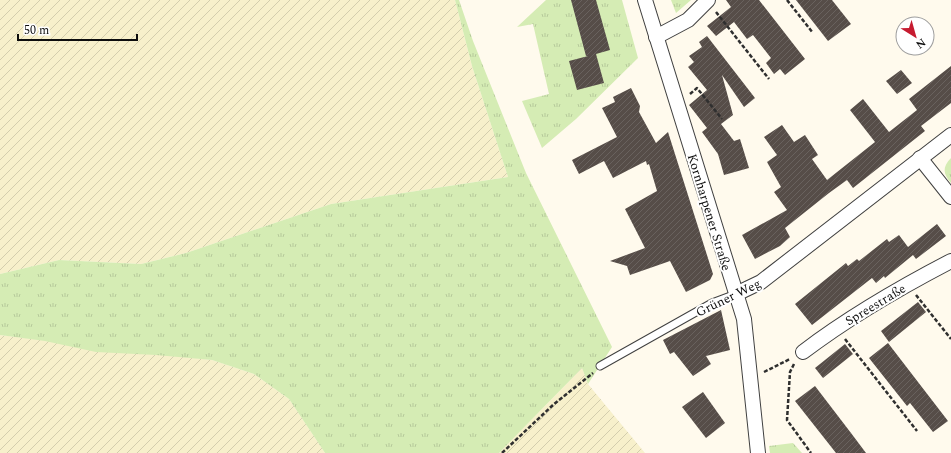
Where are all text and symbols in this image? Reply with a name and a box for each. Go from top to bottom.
scale bar [18,16,137,42]
north arrow [895,16,935,56]
text: 50 m [24,21,49,40]
text: N [912,34,929,53]
street label: Kornharpener Straße [682,151,736,273]
street label: Grüner Weg [692,273,765,322]
street label: Spreestraße [841,279,910,331]

